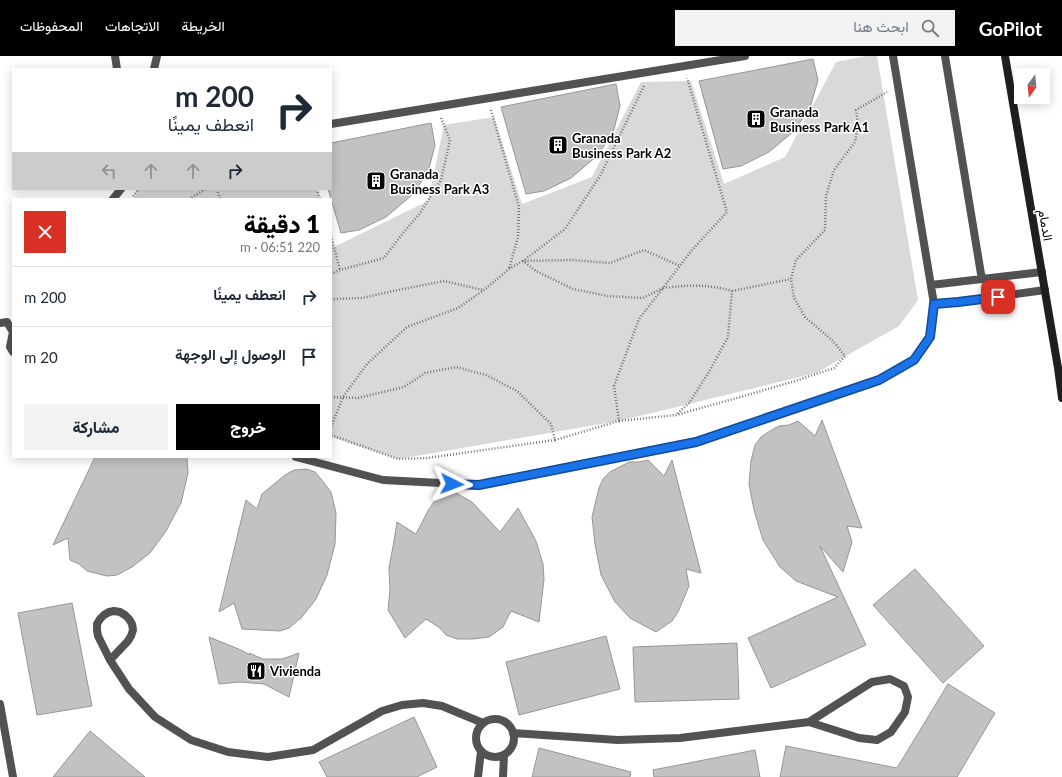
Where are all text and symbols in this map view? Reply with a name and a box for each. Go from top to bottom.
search box [675,10,955,46]
text: المحفوظات [20,17,83,34]
text: الاتجاهات [105,17,159,34]
text: الخريطة [181,17,225,34]
text: ابحث هنا [853,17,909,35]
icon: search [919,17,941,39]
text: GoPilot [979,17,1042,40]
north arrow [1014,68,1050,104]
map controls [1014,68,1050,104]
text: 200 m [175,79,254,113]
icon: right [268,84,320,136]
place label: Granada Business Park A1 [770,104,869,135]
building icon: Granada Business Park A1 [745,108,767,130]
text: انعطف يمينًا [168,113,254,135]
place label: Granada Business Park A2 [572,130,671,161]
building icon: Granada Business Park A2 [547,134,569,156]
icon: left [98,160,120,182]
icon: ahead [140,160,162,182]
icon: ahead [182,160,204,182]
icon: right [224,160,246,182]
place label: Granada Business Park A3 [390,166,489,197]
building icon: Granada Business Park A3 [365,170,387,192]
street label: الدمام [1034,208,1057,242]
text: 1 دقيقة [244,209,320,238]
button: close [24,211,66,253]
text: 220 m · 06:51 [240,239,320,255]
pin [981,280,1015,314]
text: انعطف يمينًا [213,285,286,303]
icon: right [298,286,320,308]
icon: arrive [987,286,1009,308]
text: 200 m [24,288,66,306]
text: الوصول إلى الوجهة [175,345,286,363]
icon: arrive [298,346,320,368]
text: 20 m [24,348,58,366]
button: مشاركة [24,404,168,450]
button: خروج [176,404,320,450]
position arrow [431,463,473,505]
restaurant icon: Vivienda [245,660,267,682]
place label: Vivienda [269,663,321,679]

